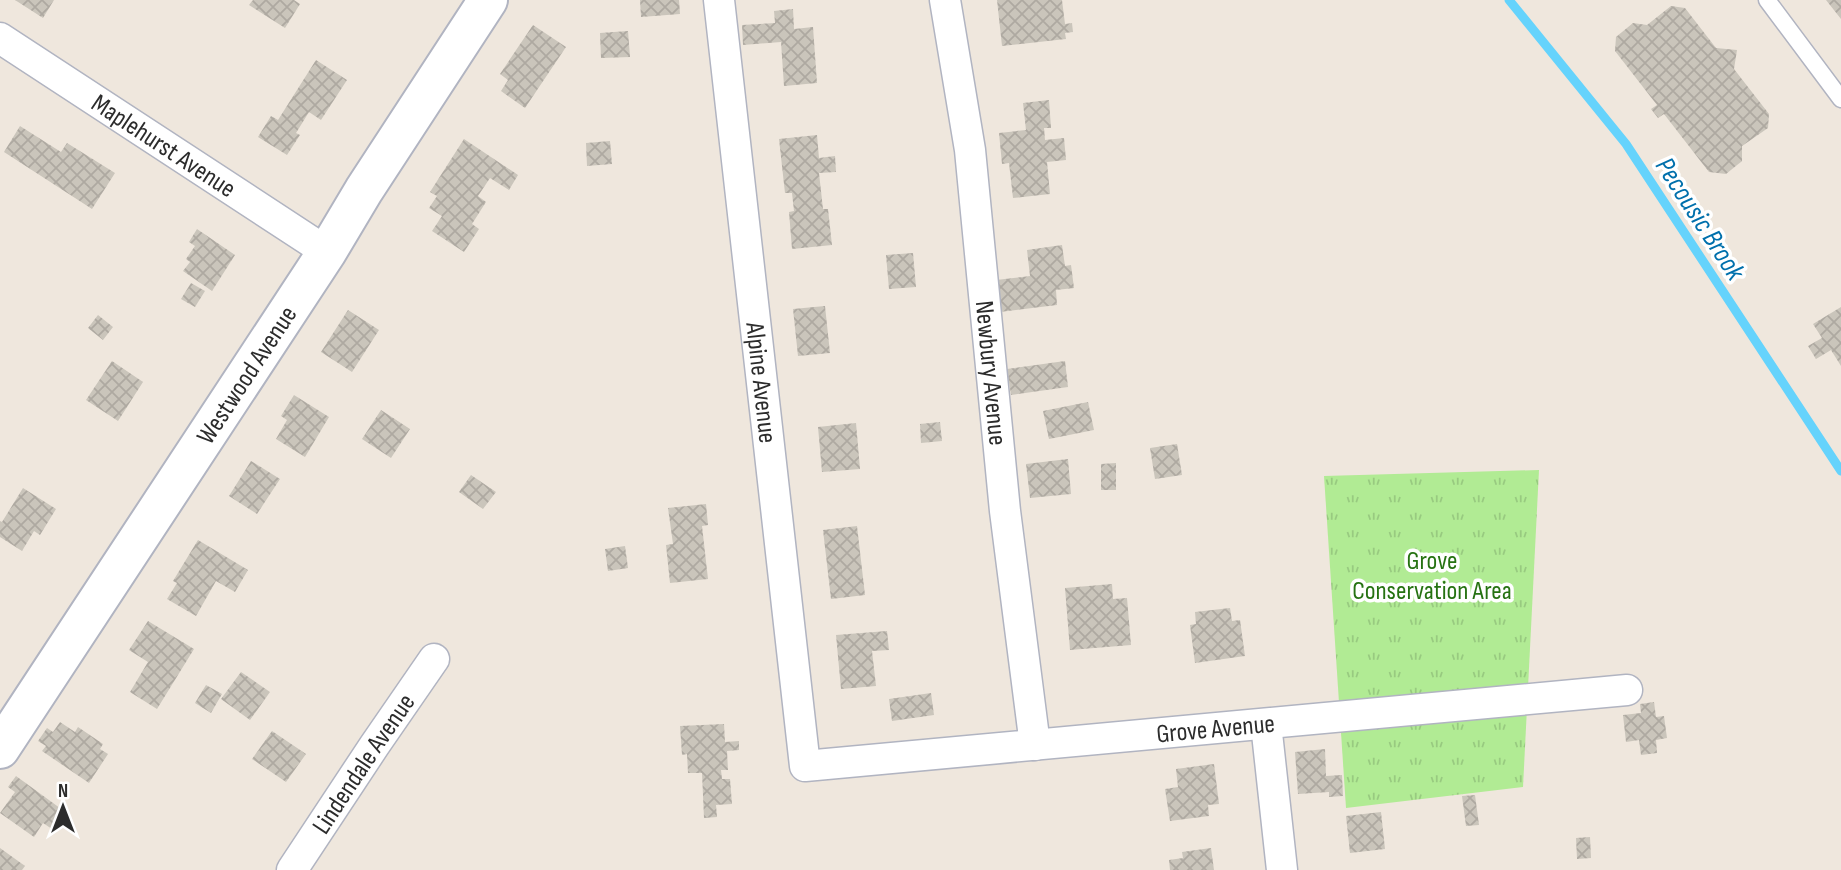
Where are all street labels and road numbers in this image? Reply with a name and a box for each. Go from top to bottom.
street label: Maplehurst Avenue [85,88,241,205]
street label: Newbury Avenue [968,299,1013,447]
street label: Westwood Avenue [191,301,304,450]
street label: Alpine Avenue [738,320,783,445]
street label: Lindendale Avenue [306,688,422,840]
street label: Grove Avenue [1155,709,1276,750]

